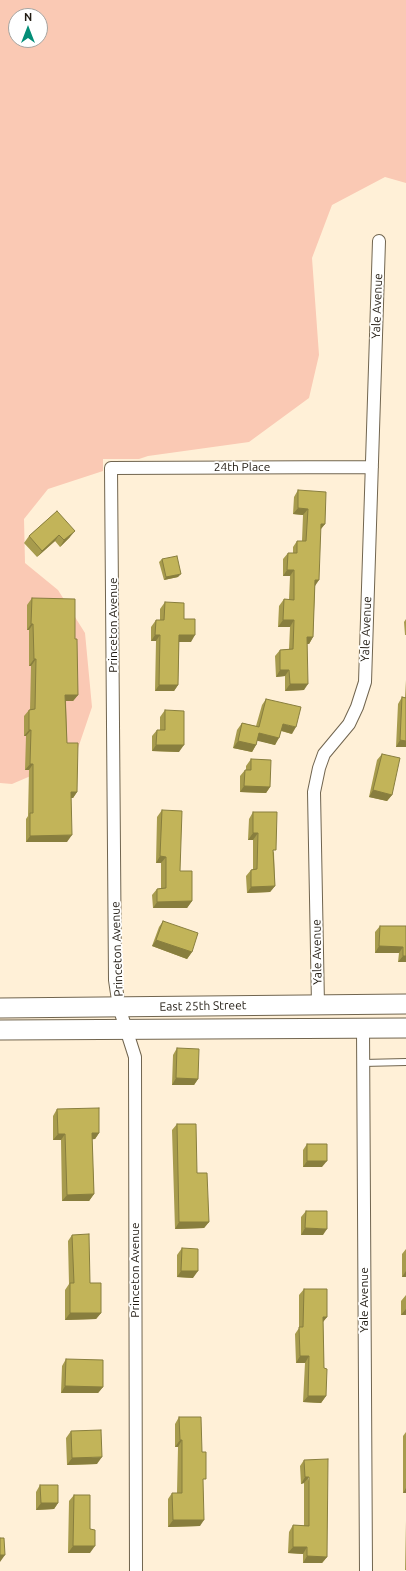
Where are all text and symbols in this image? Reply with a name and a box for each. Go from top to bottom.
north arrow [8,8,48,48]
text: N [24,11,32,23]
street label: Yale Avenue [369,273,385,339]
street label: 24th Place [214,460,270,474]
street label: Princeton Avenue [106,577,120,673]
street label: Yale Avenue [358,596,374,662]
street label: Princeton Avenue [108,901,126,997]
street label: Yale Avenue [309,919,325,985]
street label: East 25th Street [159,998,247,1014]
street label: Princeton Avenue [128,1222,142,1318]
street label: Yale Avenue [357,1267,371,1333]

